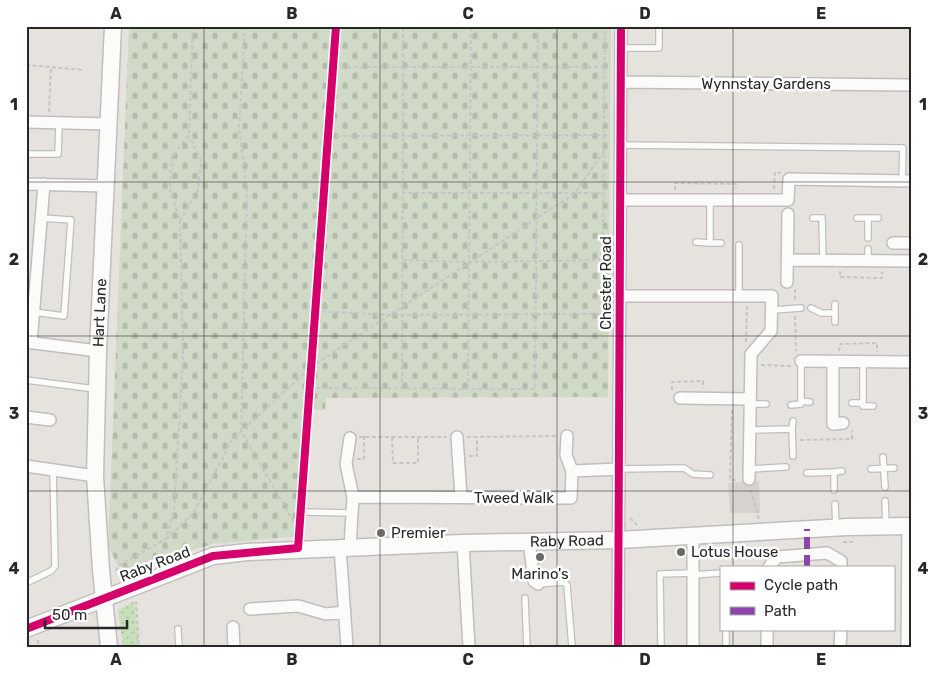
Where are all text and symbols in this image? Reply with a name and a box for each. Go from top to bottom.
text: A [110,4,122,23]
text: B [286,4,298,23]
text: C [462,4,474,23]
text: D [639,4,651,23]
text: E [816,4,826,23]
street label: Wynnstay Gardens [701,75,831,93]
text: 1 [10,95,18,114]
text: 1 [919,95,927,114]
street label: Chester Road [597,236,615,330]
text: 2 [9,250,19,269]
text: 2 [918,250,928,269]
street label: Hart Lane [89,278,110,347]
text: 3 [9,404,19,423]
text: 3 [918,404,928,423]
street label: Tweed Walk [474,489,554,507]
place label: Premier [391,524,446,542]
marker: Premier [375,527,387,539]
street label: Raby Road [530,531,604,551]
street label: Raby Road [117,542,193,586]
place label: Lotus House [691,543,778,561]
marker: Lotus House [675,546,687,558]
marker: Marino's [534,551,546,563]
text: 4 [9,559,20,578]
text: 4 [918,559,929,578]
place label: Marino's [511,565,569,583]
legend [720,566,894,630]
text: Cycle path [764,576,838,594]
scale bar [45,598,128,630]
text: Path [764,602,797,620]
text: 50 m [52,606,87,624]
text: A [110,650,122,669]
text: B [286,650,298,669]
text: C [462,650,474,669]
text: D [639,650,651,669]
text: E [816,650,826,669]

